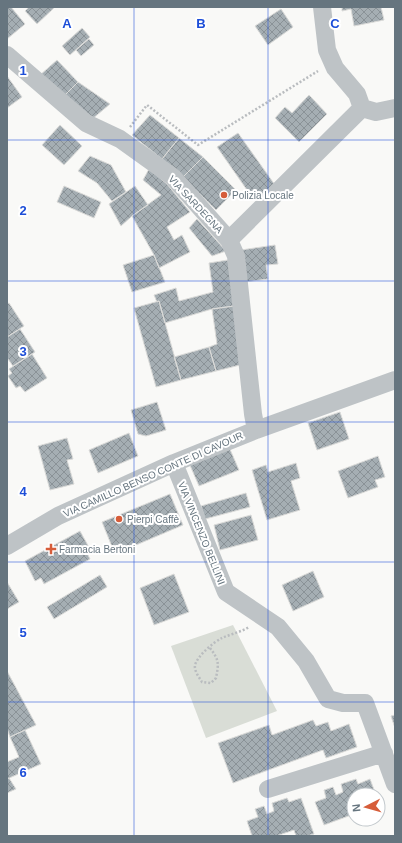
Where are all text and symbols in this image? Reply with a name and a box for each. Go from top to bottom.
text: A [62,16,72,31]
text: B [196,16,206,31]
text: C [330,16,340,31]
text: 1 [19,63,27,78]
street label: VIA SARDEGNA [166,173,225,236]
marker: Polizia Locale [219,190,229,200]
place label: Polizia Locale [232,190,294,201]
text: 2 [19,203,27,218]
text: 3 [19,344,27,359]
street label: VIA CAMILLO BENSO CONTE DI CAVOUR [62,430,245,519]
street label: VIA VINCENZO BELLINI [176,480,227,586]
text: 4 [19,484,27,499]
marker: Pierpi Caffè [114,514,124,524]
place label: Pierpi Caffè [127,514,180,525]
marker: Farmacia Bertoni [46,544,56,554]
place label: Farmacia Bertoni [59,544,135,555]
text: 5 [19,625,27,640]
text: 6 [19,765,27,780]
north arrow [346,787,386,827]
text: N [350,803,362,813]

